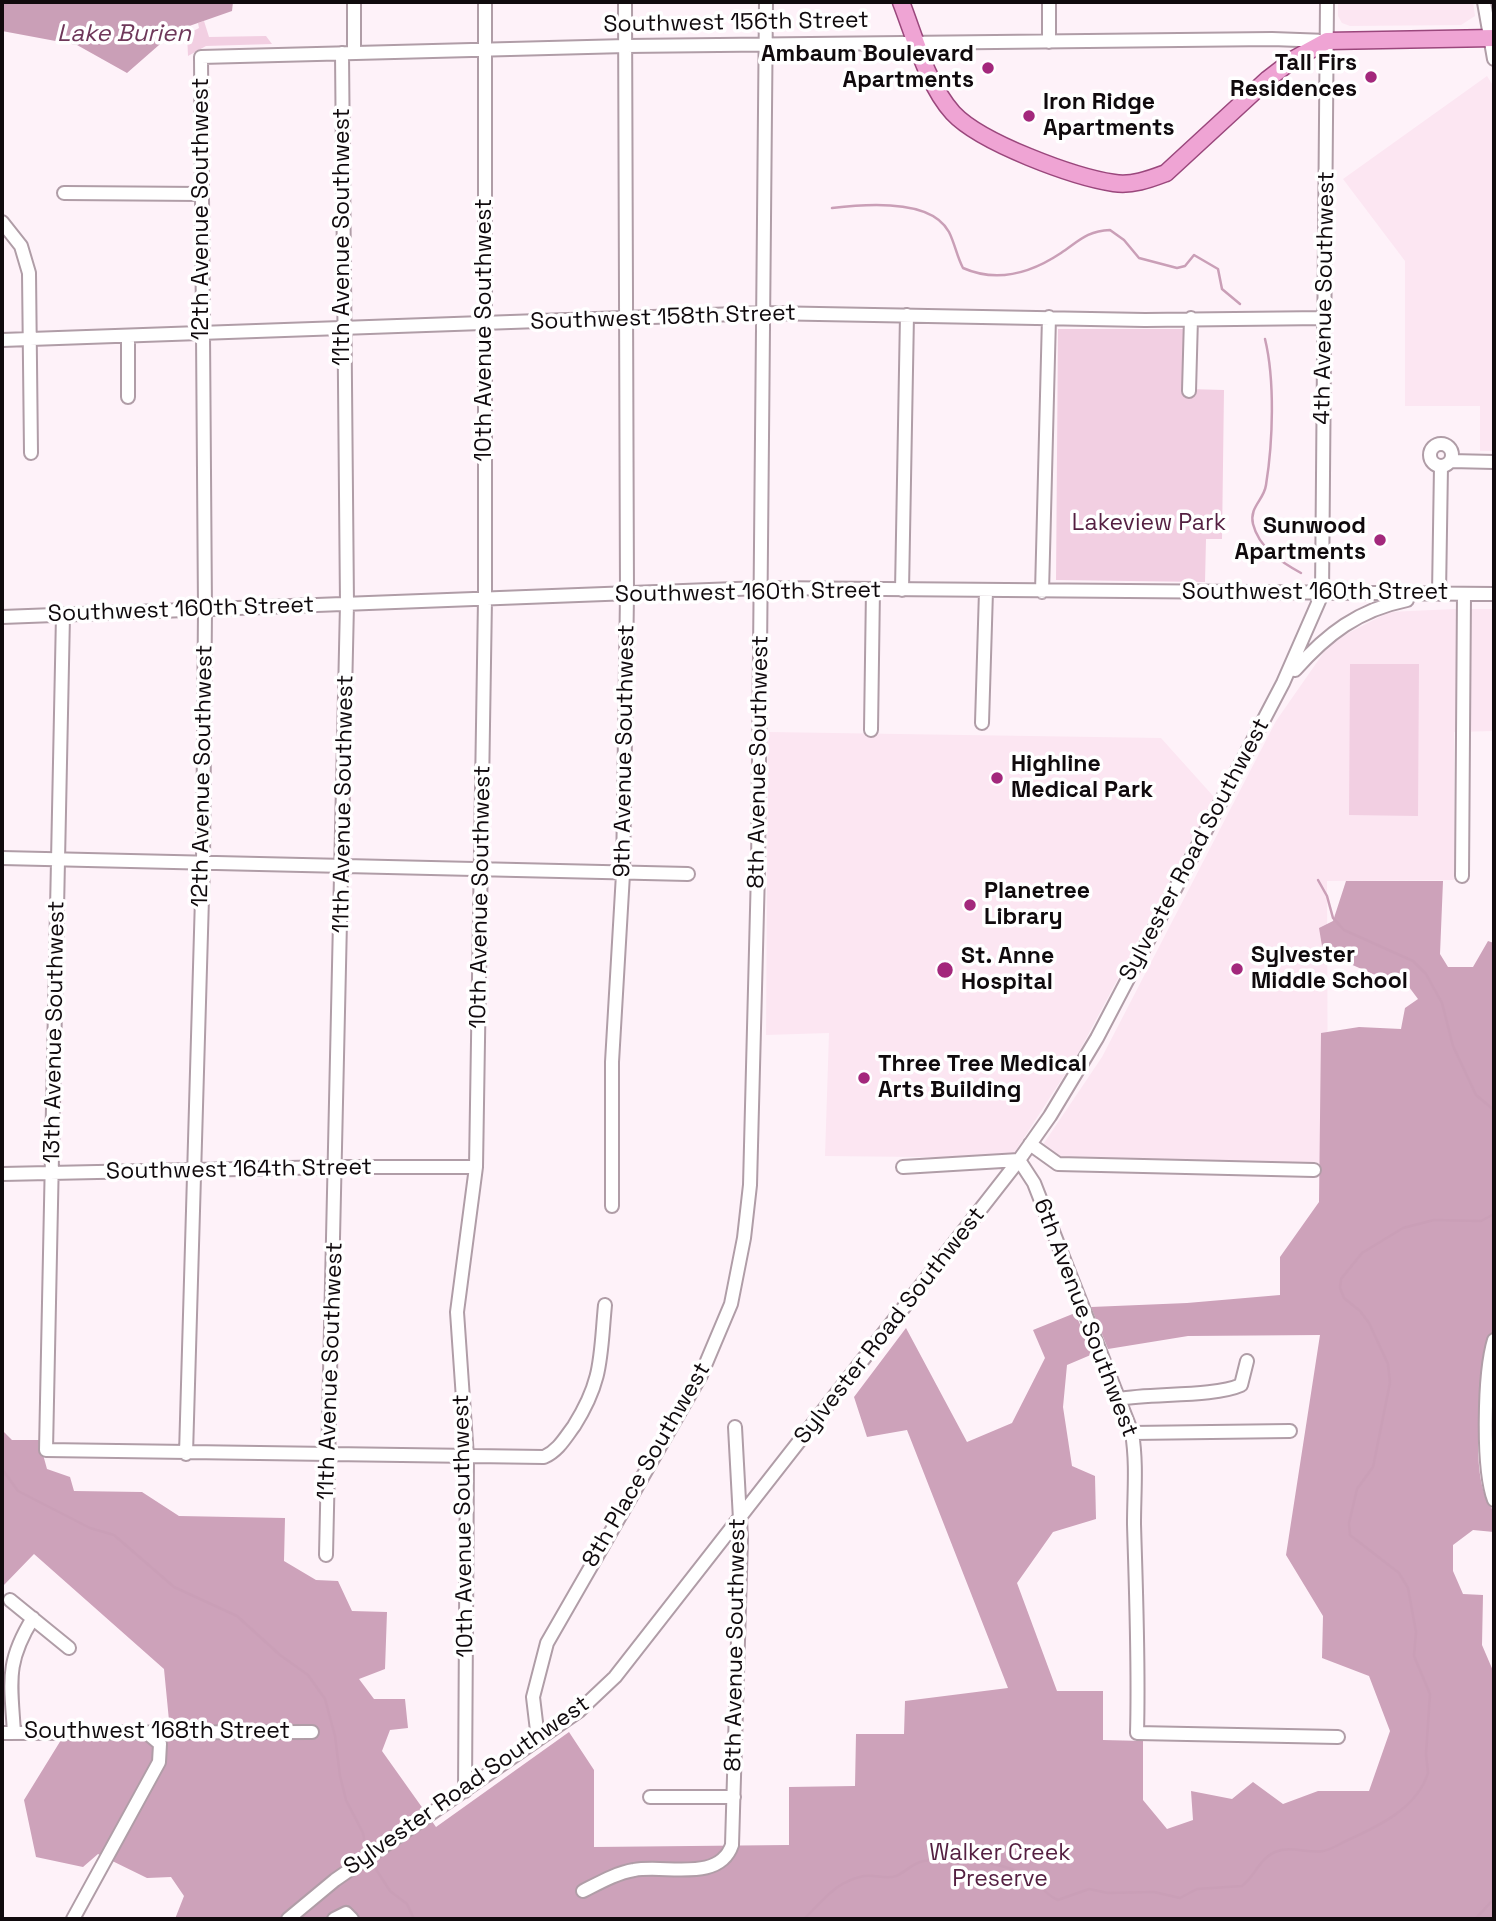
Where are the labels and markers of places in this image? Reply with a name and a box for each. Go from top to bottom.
place label: Ambaum Boulevard Apartments [761,41,974,95]
place label: Tall Firs Residences [1230,50,1357,104]
marker: Ambaum Boulevard Apartments [980,60,996,76]
marker: Tall Firs Residences [1363,69,1379,85]
place label: Iron Ridge Apartments [1043,89,1174,143]
marker: Iron Ridge Apartments [1021,108,1037,124]
place label: Sunwood Apartments [1235,513,1366,567]
marker: Sunwood Apartments [1372,532,1388,548]
place label: Highline Medical Park [1011,751,1153,805]
marker: Highline Medical Park [989,770,1005,786]
place label: Planetree Library [984,878,1090,932]
marker: Planetree Library [962,897,978,913]
place label: Sylvester Middle School [1251,942,1408,996]
place label: St. Anne Hospital [961,943,1054,997]
marker: St. Anne Hospital [935,960,955,980]
marker: Sylvester Middle School [1229,961,1245,977]
place label: Three Tree Medical Arts Building [878,1051,1087,1105]
marker: Three Tree Medical Arts Building [856,1070,872,1086]

